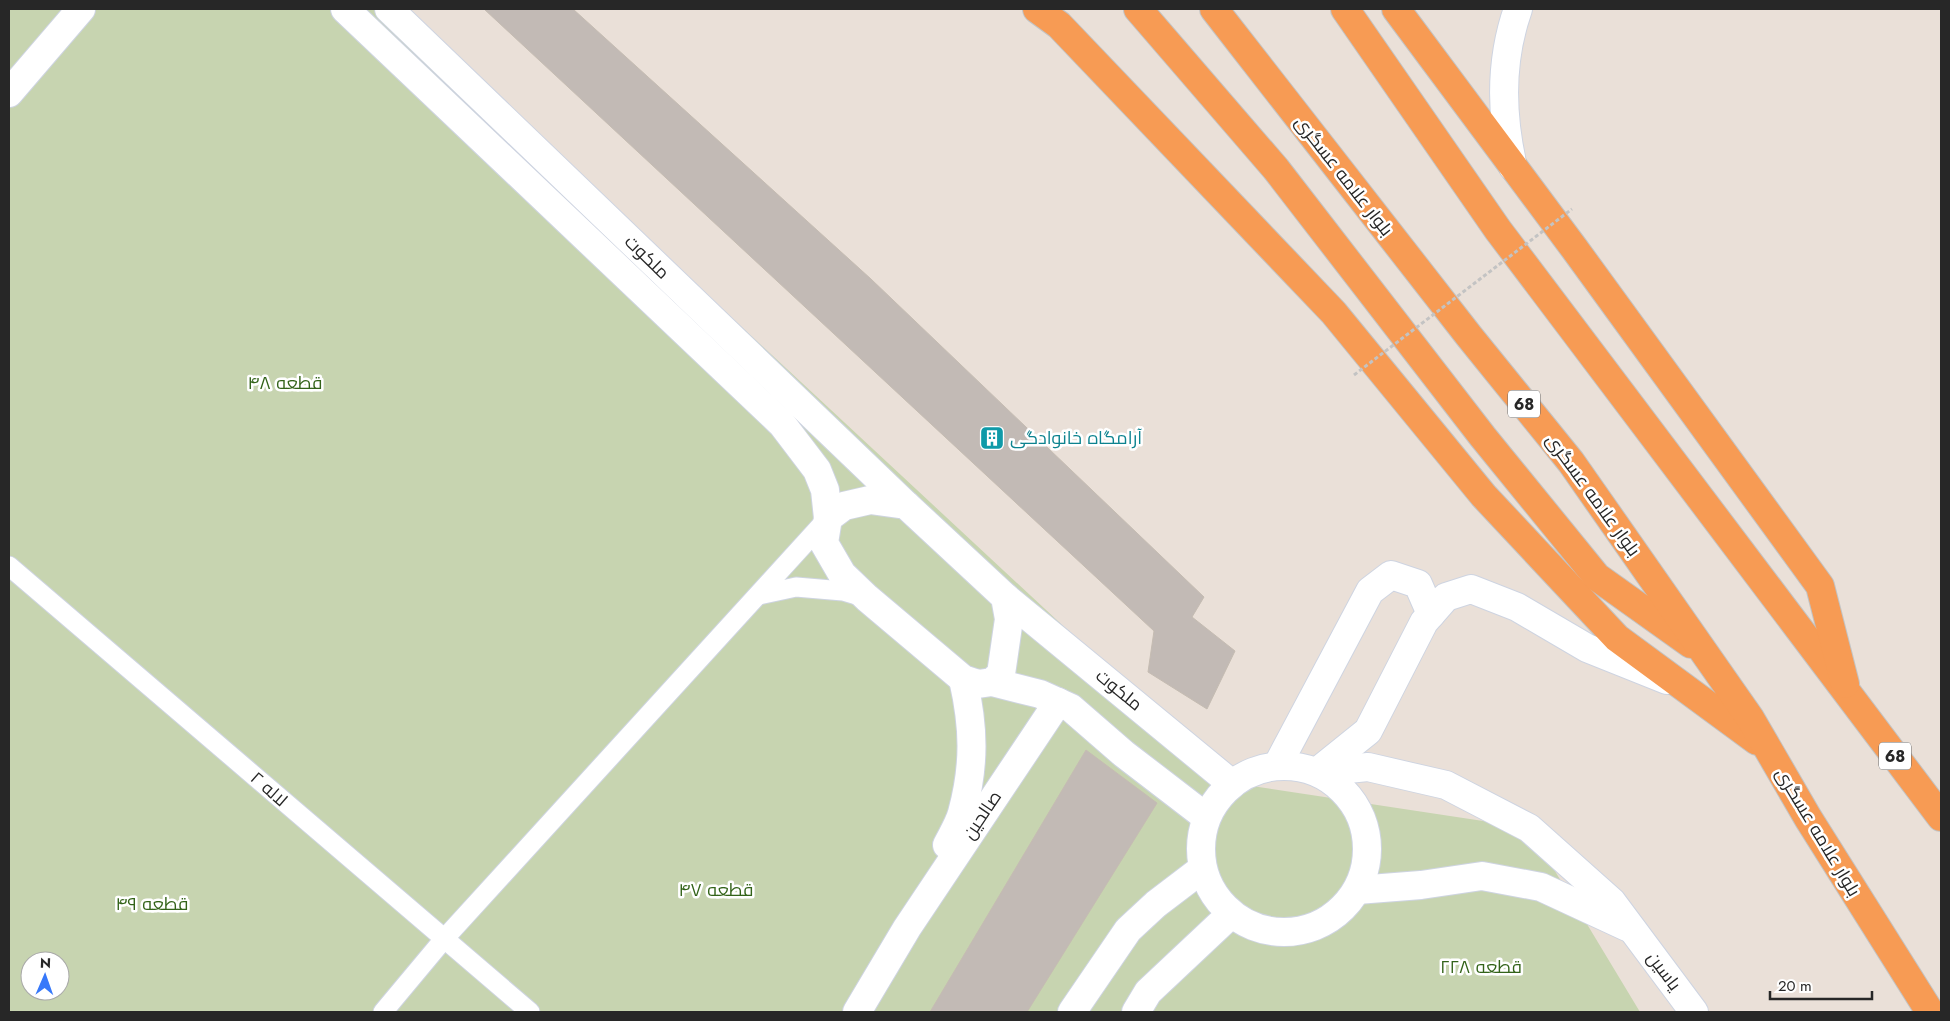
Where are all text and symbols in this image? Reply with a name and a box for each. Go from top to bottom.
street label: بلوار علامه عسگری [1289,110,1399,242]
street label: ملکوت [619,229,675,285]
park label: قطعه ۴۸ [248,370,322,396]
road number: 68 [1508,390,1540,418]
building icon: آرامگاه خانوادگی [979,425,1005,451]
place label: آرامگاه خانوادگی [1010,425,1142,451]
street label: بلوار علامه عسگری [1540,428,1646,562]
street label: ملکوت [1090,663,1148,717]
road number: 68 [1879,742,1911,769]
street label: بلوار علامه عسگری [1769,763,1867,901]
street label: لاله ۲ [245,765,293,813]
street label: صالحین [956,785,1008,845]
park label: قطعه ۴۷ [679,877,753,903]
park label: قطعه ۴۹ [116,891,188,917]
street label: یاسین [1641,946,1687,996]
north arrow [20,951,70,1001]
text: N [40,953,51,973]
park label: قطعه ۲۲۸ [1440,954,1522,980]
scale bar [1770,968,1872,1000]
text: 20 m [1778,975,1812,997]

